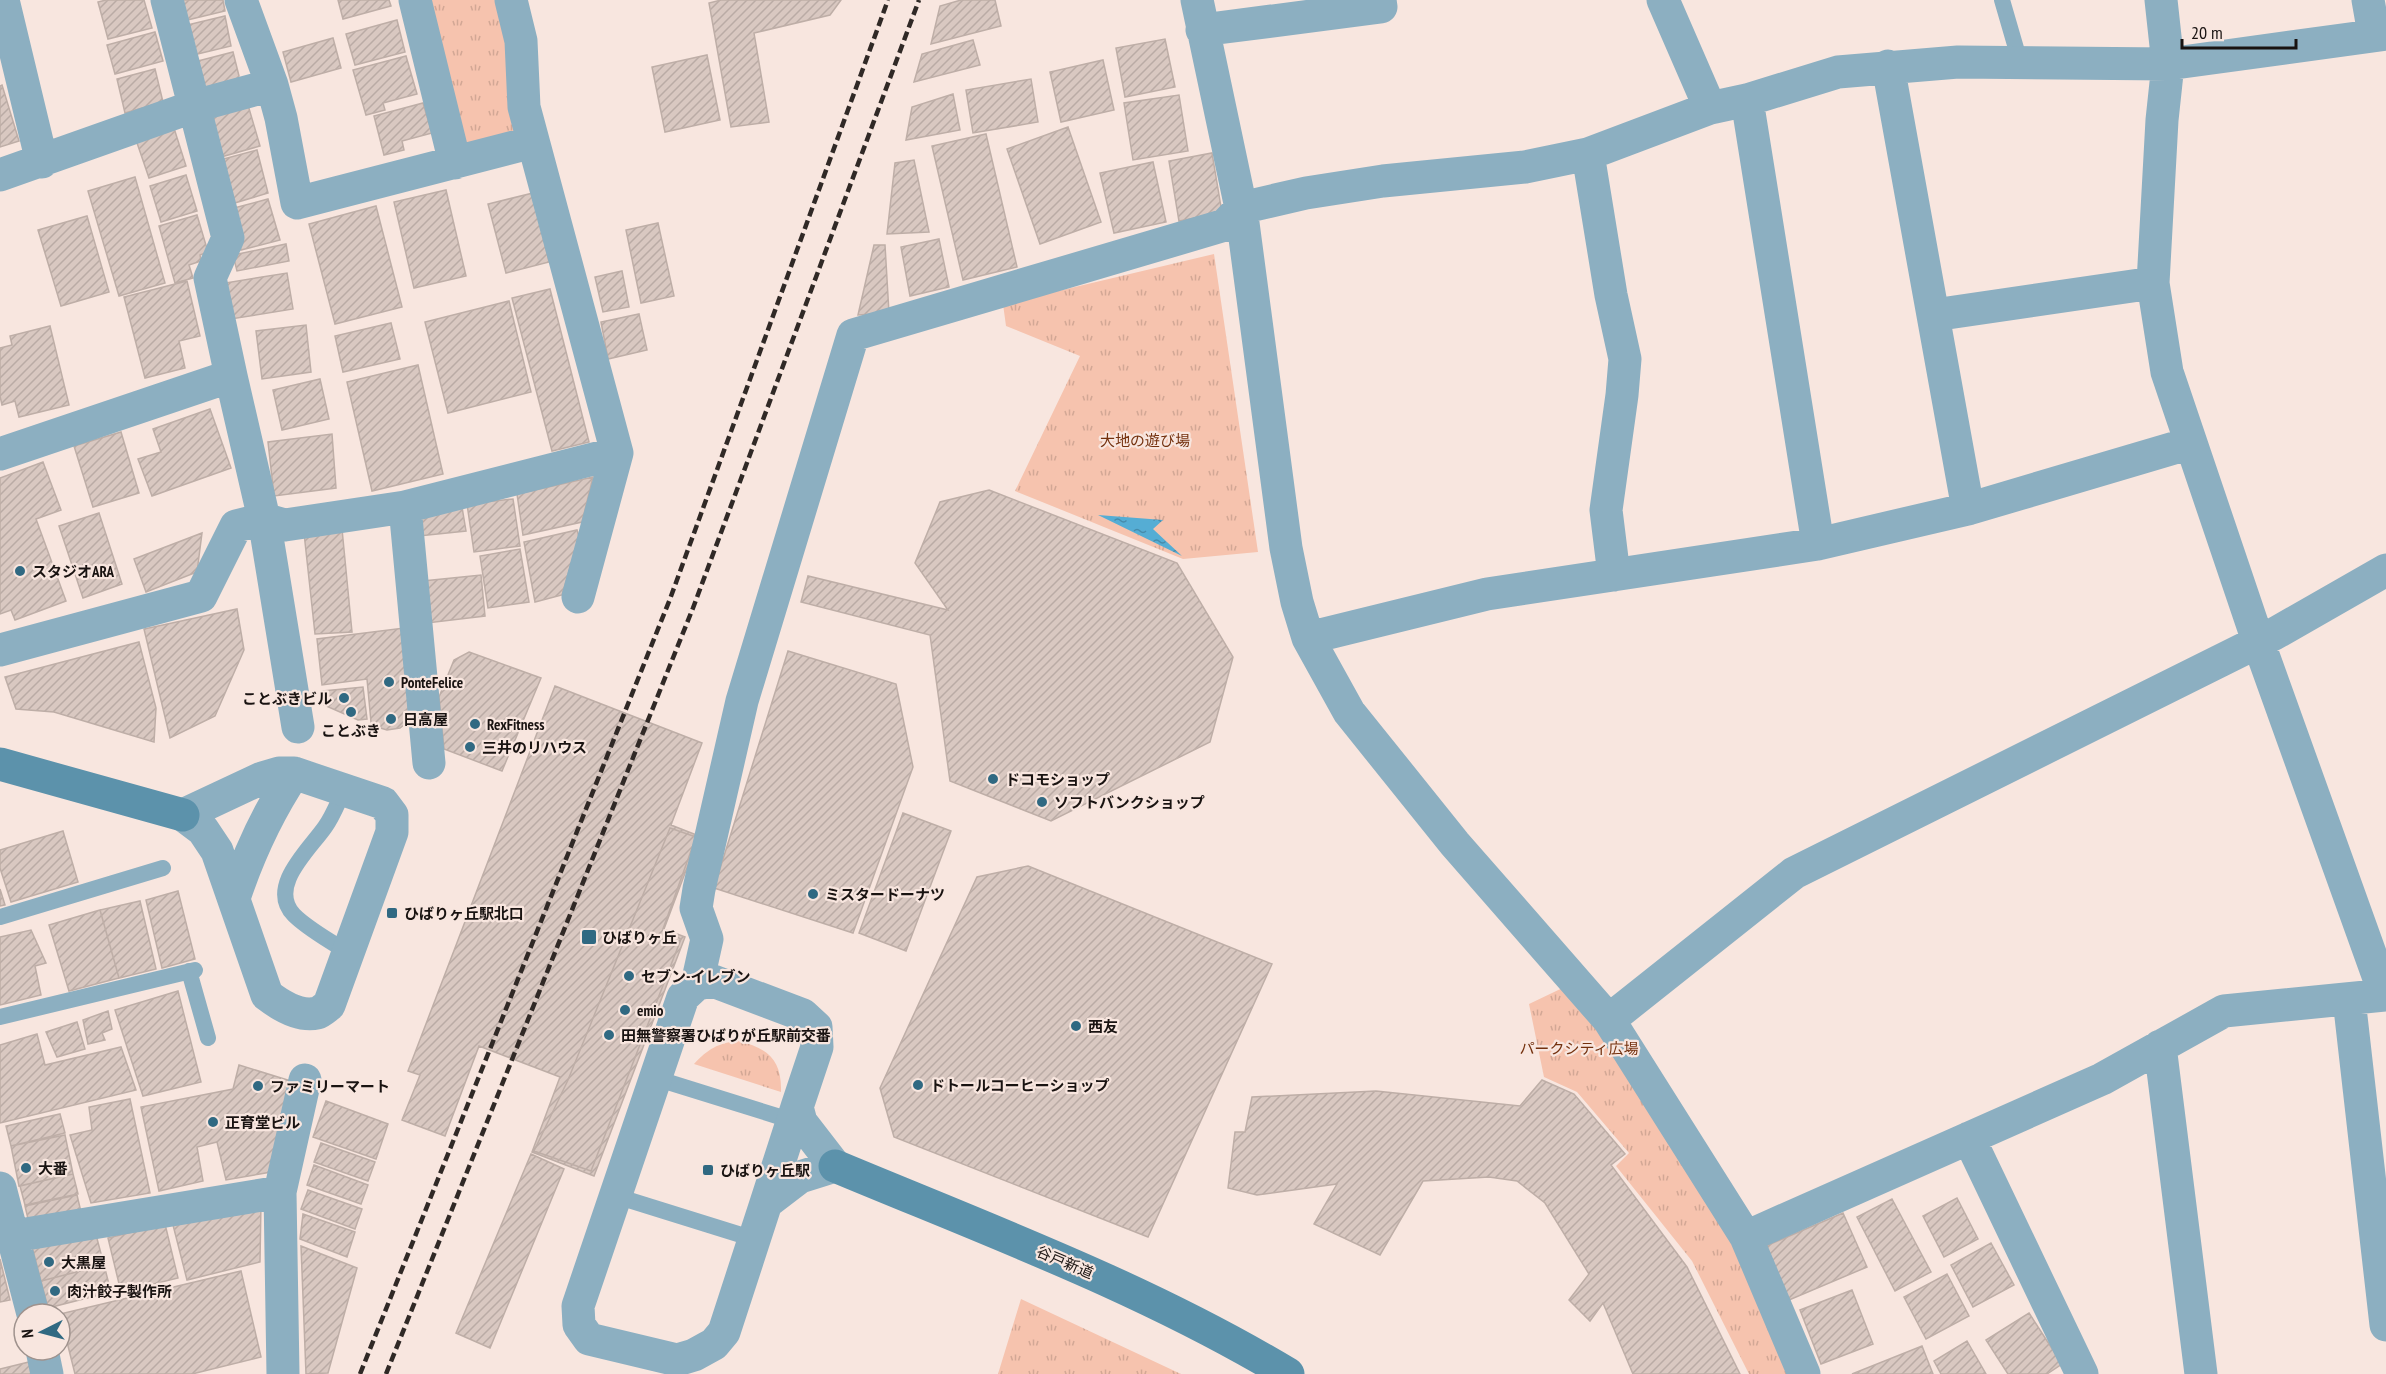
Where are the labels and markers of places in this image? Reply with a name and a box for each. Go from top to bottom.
place label: スタジオARA [32,562,115,581]
marker: スタジオARA [13,564,27,578]
place label: PonteFelice [401,673,463,692]
marker: PonteFelice [382,675,396,689]
place label: ことぶきビル [242,689,332,708]
marker: ことぶきビル [337,691,351,705]
marker: ことぶき [344,705,358,719]
place label: 日高屋 [403,710,448,729]
marker: 日高屋 [384,712,398,726]
place label: RexFitness [487,715,544,734]
marker: RexFitness [468,717,482,731]
place label: ことぶき [321,721,381,740]
place label: 三井のリハウス [482,738,587,757]
marker: 三井のリハウス [463,740,477,754]
place label: ドコモショップ [1005,770,1110,789]
marker: ドコモショップ [986,772,1000,786]
place label: ソフトバンクショップ [1054,793,1205,812]
marker: ソフトバンクショップ [1035,795,1049,809]
place label: ミスタードーナツ [825,885,945,904]
marker: ミスタードーナツ [806,887,820,901]
place label: ひばりヶ丘駅北口 [404,904,524,923]
marker: ひばりヶ丘駅北口 [385,906,399,920]
marker: ひばりヶ丘 [580,928,598,946]
place label: ひばりヶ丘 [602,928,677,947]
place label: セブン-イレブン [641,967,750,986]
marker: セブン-イレブン [622,969,636,983]
place label: emio [637,1001,664,1020]
marker: emio [618,1003,632,1017]
place label: 西友 [1088,1017,1118,1036]
marker: 西友 [1069,1019,1083,1033]
place label: 田無警察署ひばりが丘駅前交番 [621,1026,831,1045]
marker: 田無警察署ひばりが丘駅前交番 [602,1028,616,1042]
place label: ドトールコーヒーショップ [930,1076,1109,1095]
place label: ファミリーマート [270,1077,390,1096]
marker: ドトールコーヒーショップ [911,1078,925,1092]
marker: ファミリーマート [251,1079,265,1093]
place label: 正育堂ビル [225,1113,300,1132]
marker: 正育堂ビル [206,1115,220,1129]
place label: 大番 [38,1159,68,1178]
marker: 大番 [19,1161,33,1175]
place label: ひばりヶ丘駅 [720,1161,810,1180]
marker: ひばりヶ丘駅 [701,1163,715,1177]
place label: 大黒屋 [61,1253,106,1272]
marker: 大黒屋 [42,1255,56,1269]
place label: 肉汁餃子製作所 [67,1282,172,1301]
marker: 肉汁餃子製作所 [48,1284,62,1298]

